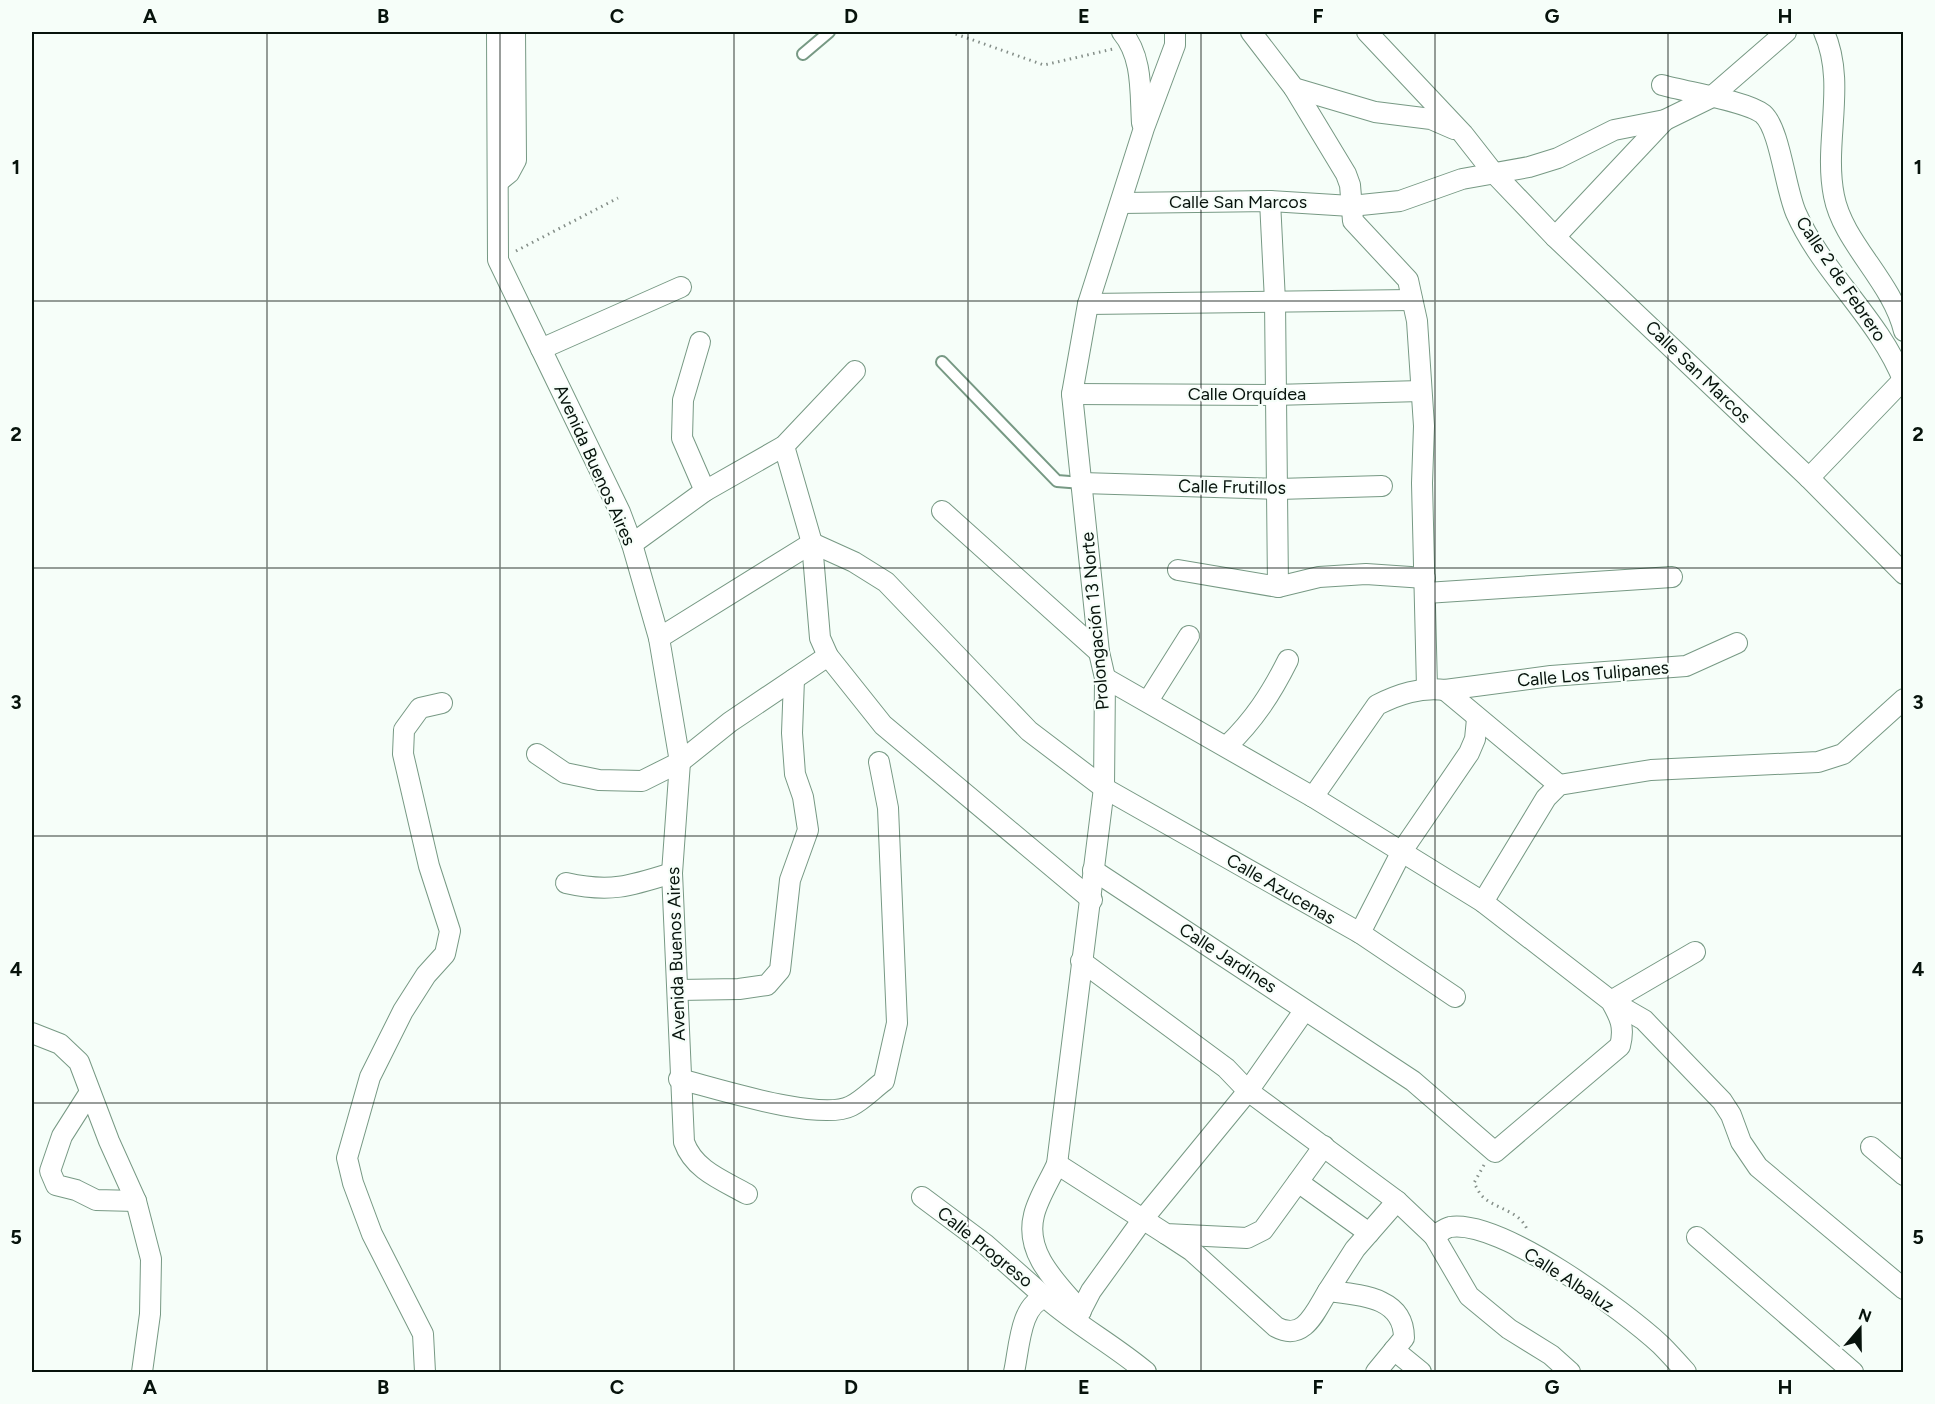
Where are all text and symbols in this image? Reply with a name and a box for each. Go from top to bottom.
text: A [143,4,158,28]
text: B [377,4,389,28]
text: C [610,4,624,28]
text: D [844,4,858,28]
text: E [1078,4,1090,28]
text: F [1312,4,1324,28]
text: G [1545,4,1560,28]
text: H [1778,4,1793,28]
text: 1 [12,155,20,179]
text: 1 [1914,155,1922,179]
street label: Calle San Marcos [1169,191,1307,213]
street label: Calle 2 de Febrero [1791,212,1891,346]
street label: Calle San Marcos [1641,316,1755,428]
street label: Avenida Buenos Aires [550,381,640,549]
street label: Calle Orquídea [1188,383,1306,405]
text: 2 [10,422,22,446]
text: 2 [1912,422,1924,446]
street label: Calle Frutillos [1178,475,1286,499]
street label: Prolongación 13 Norte [1076,531,1114,711]
street label: Calle Los Tulipanes [1516,656,1670,692]
text: 3 [10,690,22,714]
text: 3 [1912,690,1924,714]
street label: Calle Azucenas [1222,849,1340,929]
street label: Avenida Buenos Aires [662,867,690,1041]
street label: Calle Jardines [1175,918,1281,998]
text: 4 [10,957,23,981]
text: 4 [1912,957,1925,981]
street label: Calle Progreso [933,1202,1037,1292]
text: 5 [10,1225,22,1249]
text: 5 [1912,1225,1924,1249]
street label: Calle Albaluz [1520,1243,1618,1317]
north arrow [1830,1299,1890,1359]
text: N [1856,1304,1874,1326]
text: A [143,1375,158,1399]
text: B [377,1375,389,1399]
text: C [610,1375,624,1399]
text: D [844,1375,858,1399]
text: E [1078,1375,1090,1399]
text: F [1312,1375,1324,1399]
text: G [1545,1375,1560,1399]
text: H [1778,1375,1793,1399]

